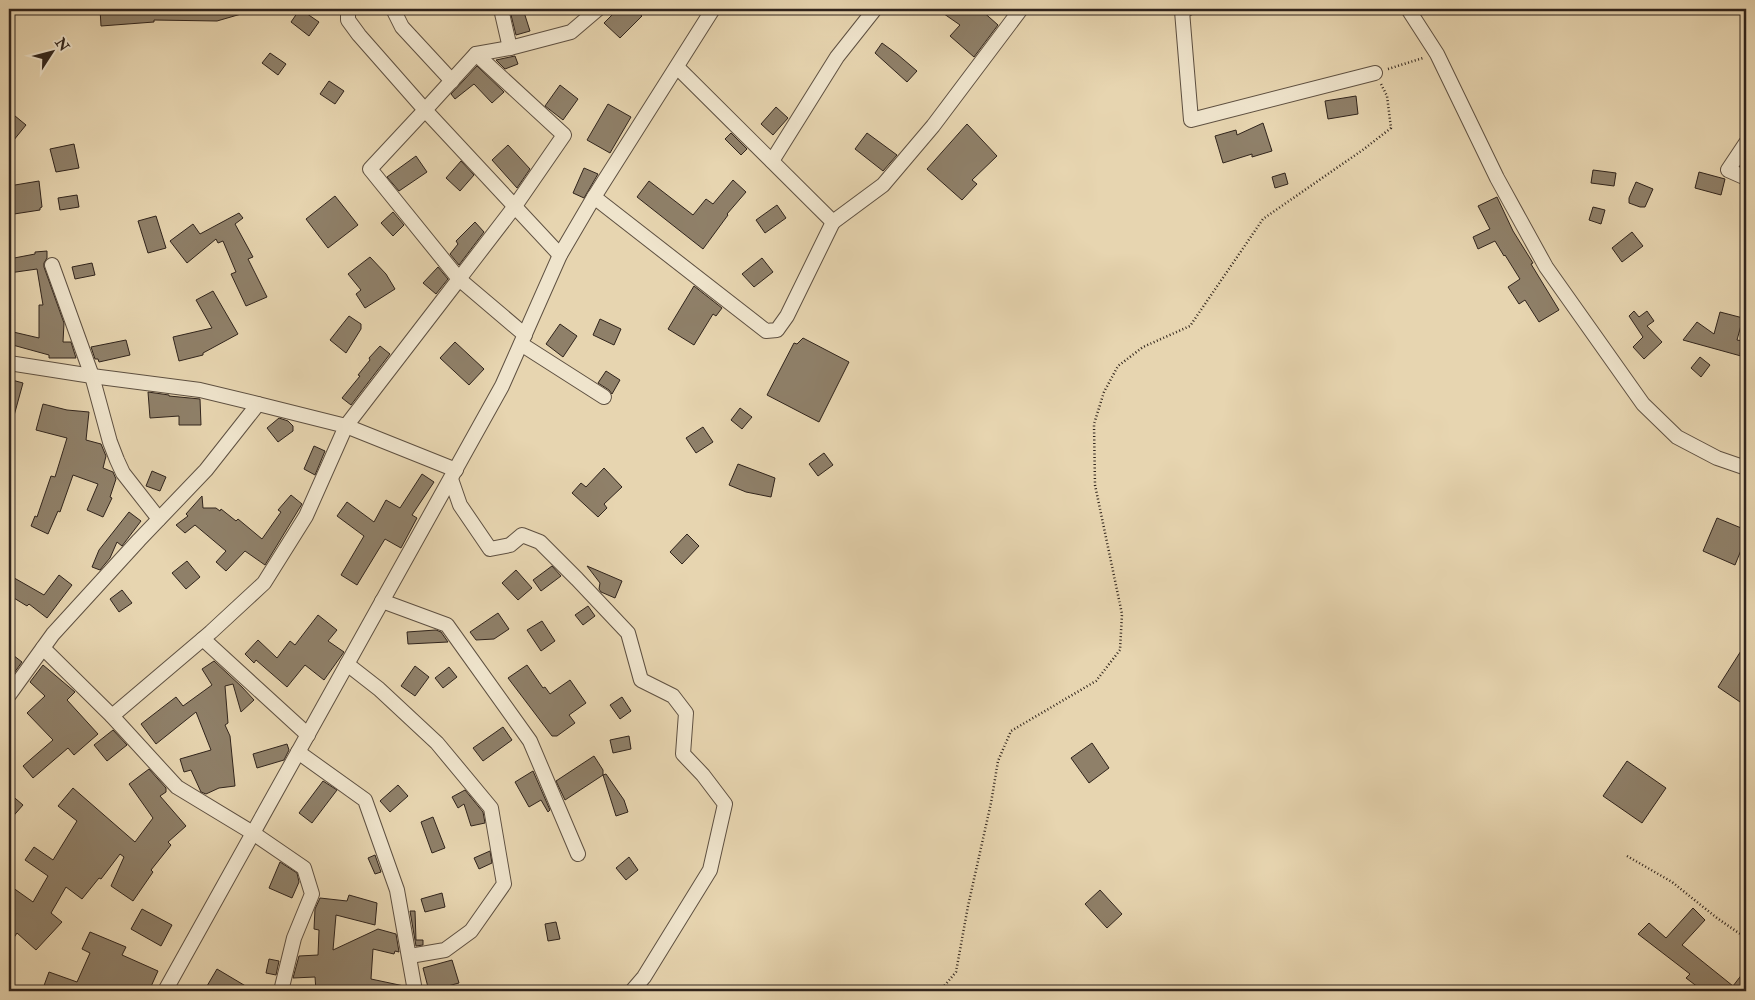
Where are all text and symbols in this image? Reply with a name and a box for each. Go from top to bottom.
north arrow [28,28,78,78]
text: N [51,34,73,55]

